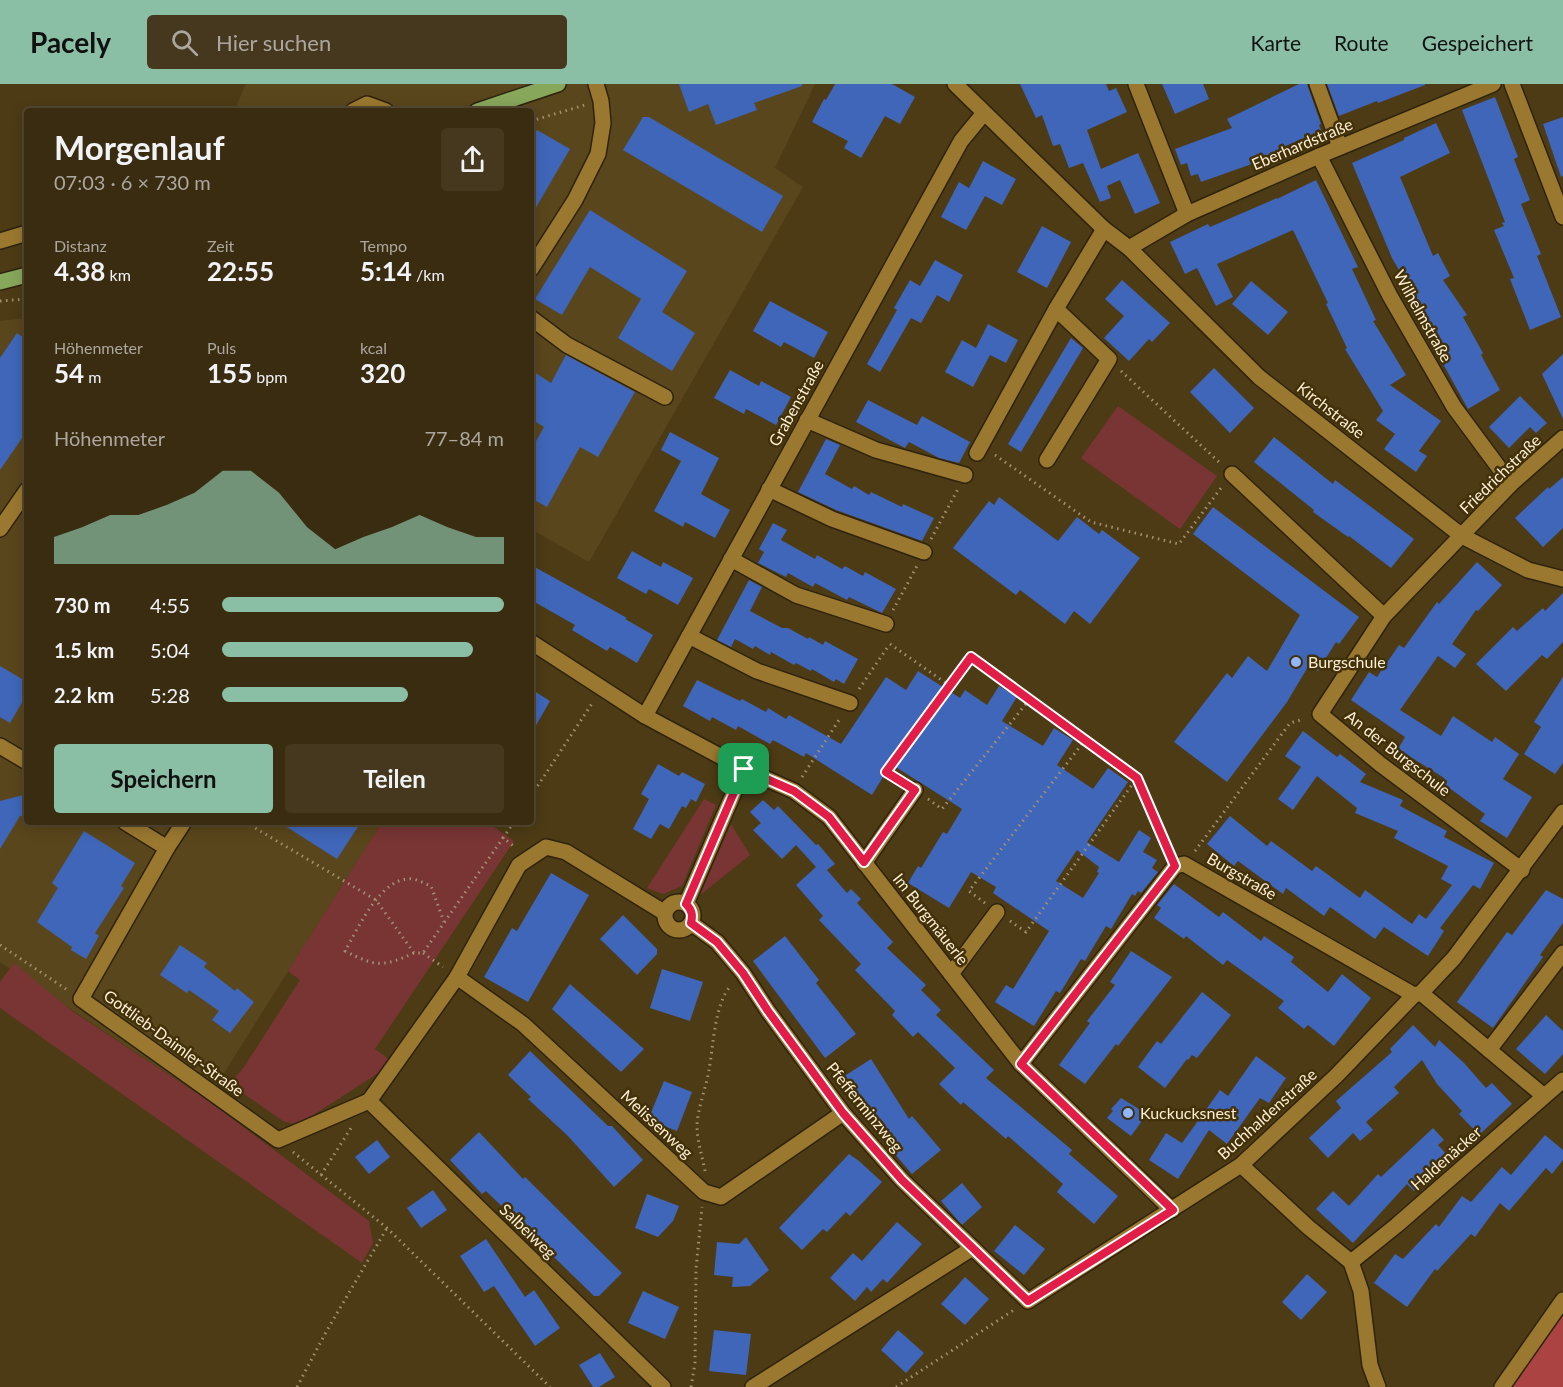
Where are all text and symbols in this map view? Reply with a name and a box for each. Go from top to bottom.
search box [147,15,567,69]
text: Pacely [30,25,111,59]
icon: search [168,26,201,59]
text: Hier suchen [216,29,331,56]
text: Karte [1251,30,1301,55]
text: Route [1334,30,1389,55]
text: Gespeichert [1422,30,1533,55]
street label: Eberhardstraße [1248,114,1355,173]
text: Morgenlauf [54,127,225,167]
button: share [441,128,504,191]
text: 07:03 · 6 × 730 m [54,170,211,194]
text: Distanz [54,236,107,255]
text: Zeit [207,236,234,255]
text: Tempo [360,236,407,255]
text: 4.38 [54,255,105,287]
text: 22:55 [207,255,274,287]
text: 5:14 [360,255,412,287]
text: km [105,265,131,284]
text: /km [412,265,445,284]
street label: Wilhelmstraße [1390,266,1457,365]
text: Höhenmeter [54,338,143,357]
text: Puls [207,338,236,357]
text: kcal [360,338,387,357]
street label: Grabenstraße [764,356,827,449]
text: 54 [54,357,84,389]
text: 155 [207,357,252,389]
text: 320 [360,357,405,389]
text: m [84,367,101,386]
text: bpm [252,367,287,386]
street label: Kirchstraße [1294,377,1369,442]
text: Höhenmeter [54,426,165,450]
text: 77–84 m [424,426,504,450]
street label: Friedrichstraße [1455,430,1544,517]
text: 730 m [54,593,110,617]
text: 4:55 [150,593,190,617]
text: 1.5 km [54,638,114,662]
text: 5:04 [150,638,190,662]
place label: Burgschule [1308,652,1386,671]
marker: Burgschule [1289,655,1303,669]
text: 2.2 km [54,683,114,707]
text: 5:28 [150,683,190,707]
street label: An der Burgschule [1342,706,1455,800]
pin [718,743,769,794]
button: Speichern [54,744,273,813]
button: Teilen [285,744,504,813]
icon: arrive [727,752,760,785]
street label: Burgstraße [1204,848,1280,903]
street label: Im Burgmäuerle [890,869,973,968]
street label: Gottlieb-Daimler-Straße [101,985,248,1100]
street label: Pfefferminzweg [823,1058,907,1156]
street label: Buchhaldenstraße [1213,1064,1320,1163]
street label: Melissenweg [618,1086,697,1162]
place label: Kuckucksnest [1140,1103,1237,1122]
marker: Kuckucksnest [1121,1106,1135,1120]
street label: Haldenäcker [1406,1122,1485,1194]
street label: Salbeiweg [496,1199,560,1262]

